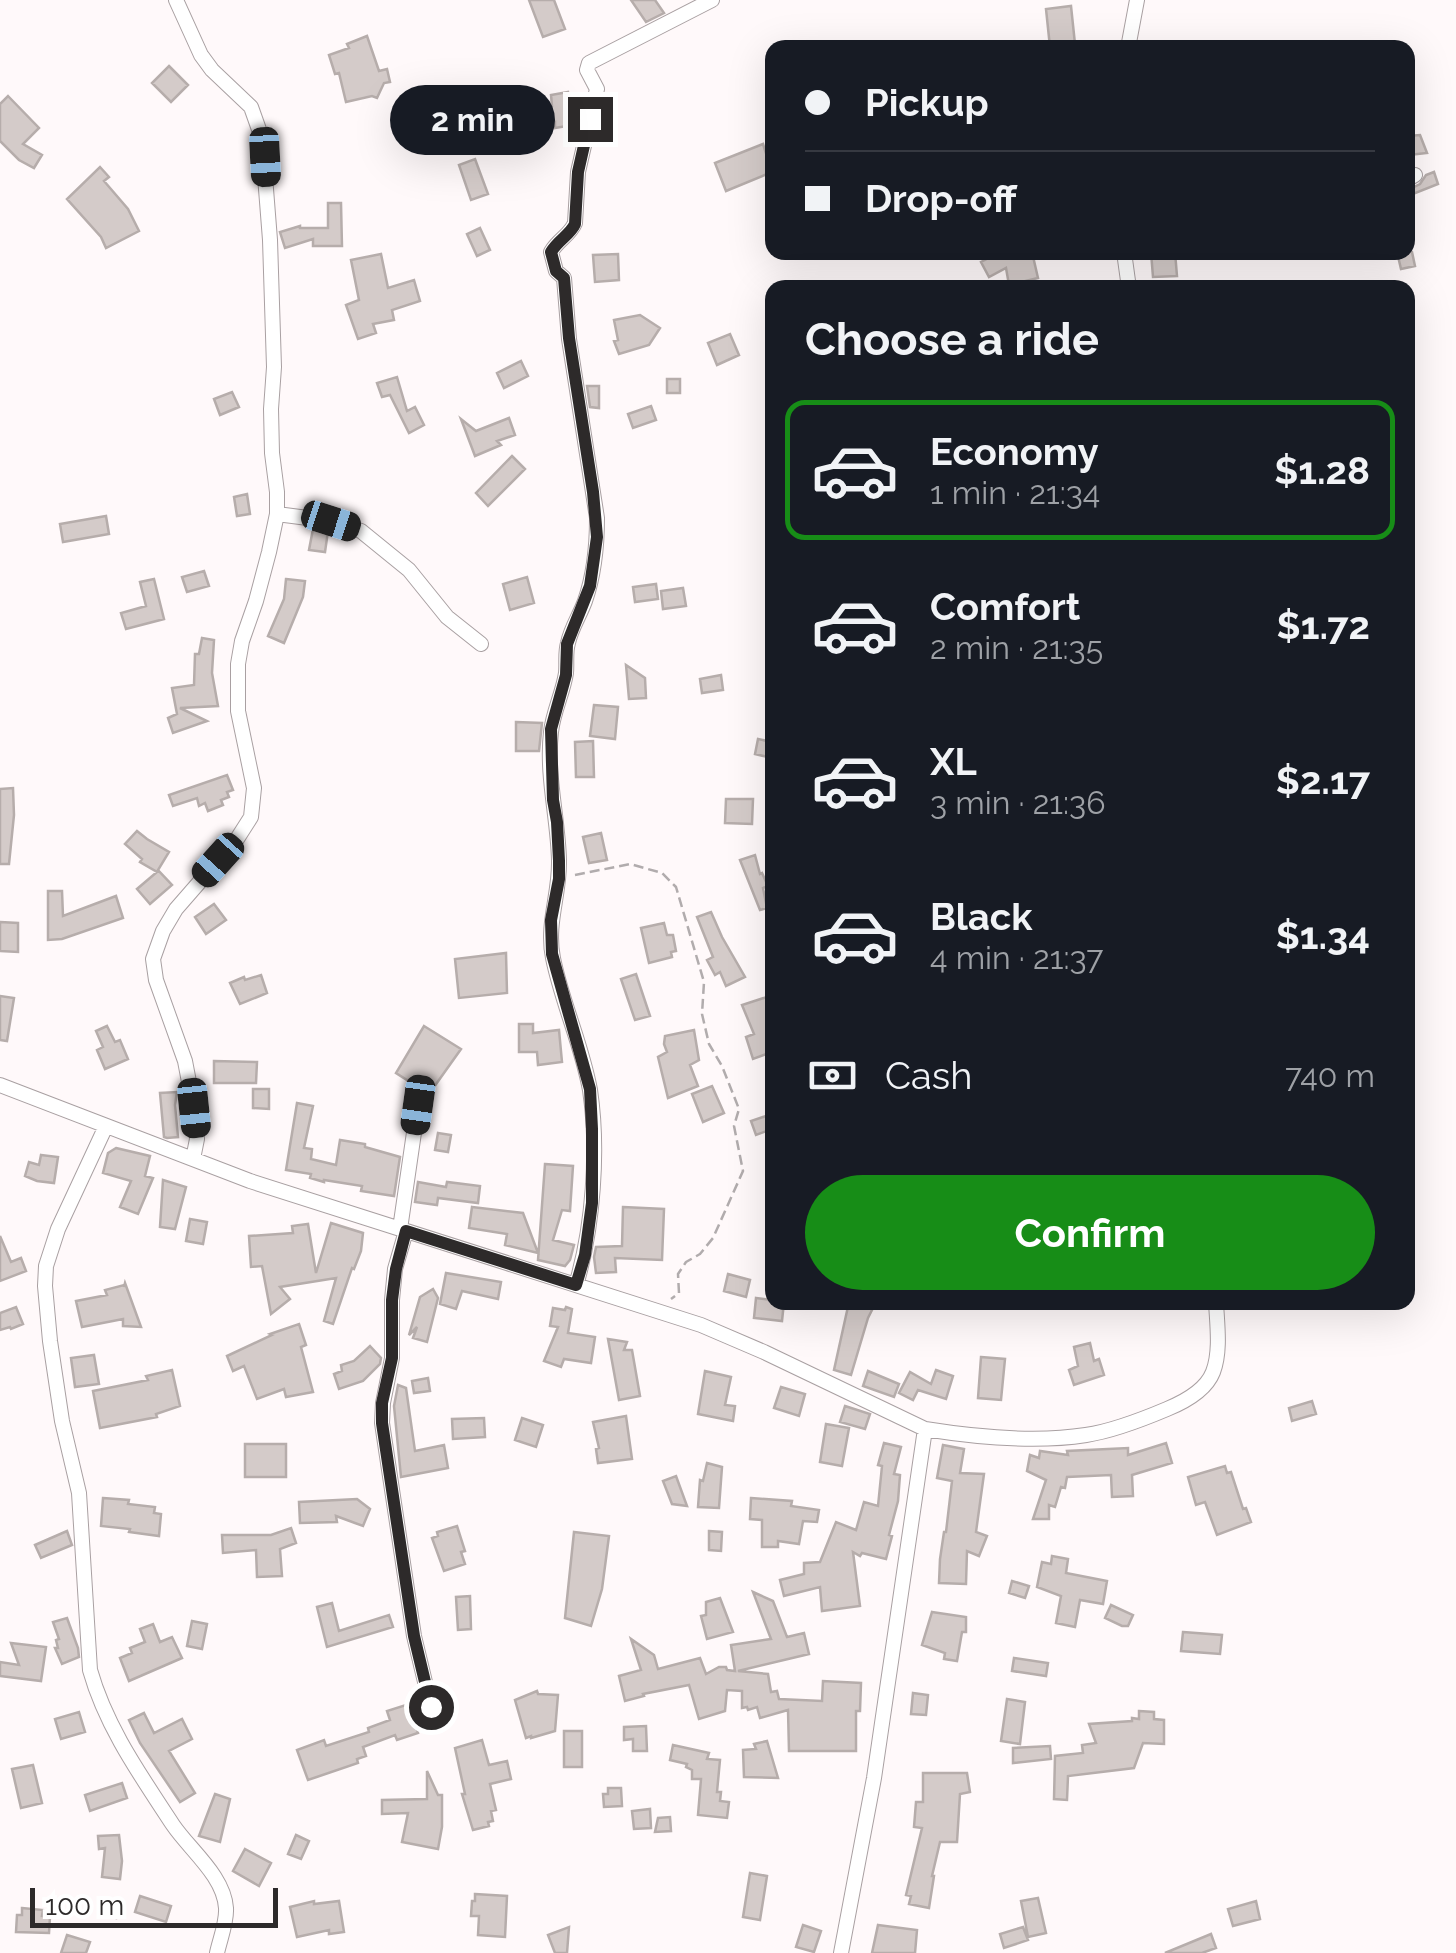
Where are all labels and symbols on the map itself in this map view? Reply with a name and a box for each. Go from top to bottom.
callout: 2 min [390,84,555,154]
route end [568,97,613,142]
car [248,126,282,188]
car [298,497,364,545]
car [187,828,249,892]
car [399,1073,437,1137]
car [176,1077,212,1139]
route start [409,1685,454,1730]
scale bar [30,1883,278,1928]

